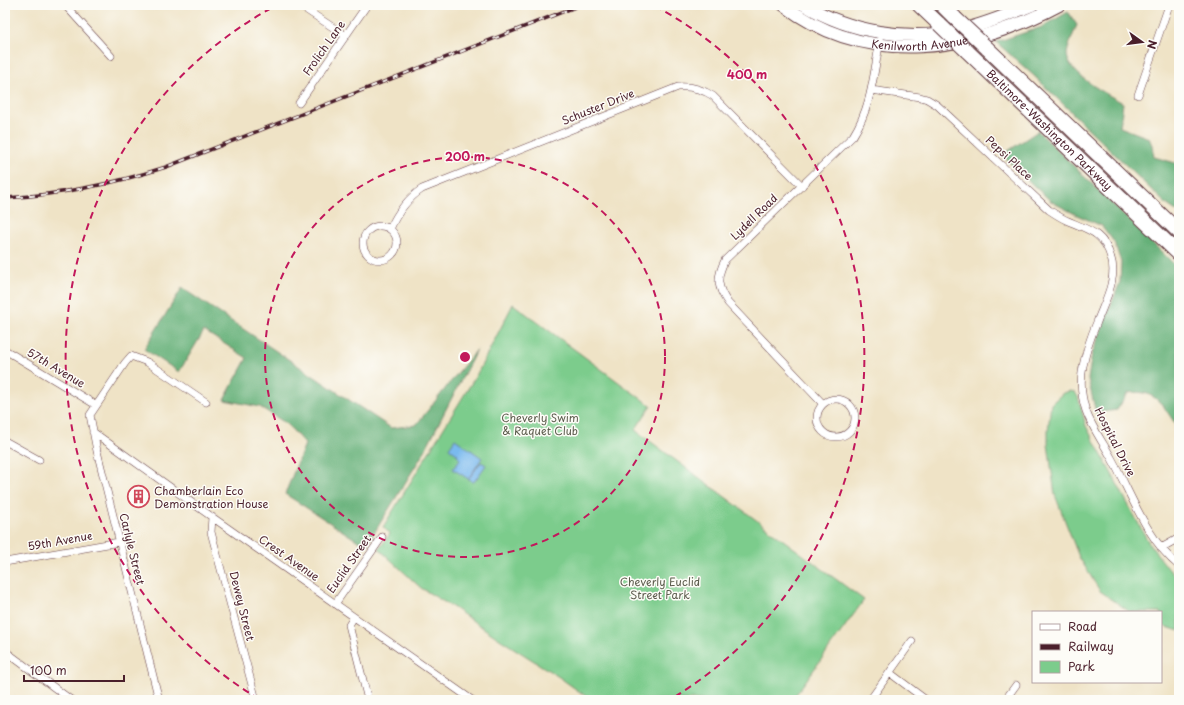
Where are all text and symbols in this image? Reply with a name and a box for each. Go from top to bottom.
street label: Frolich Lane [298,17,349,79]
north arrow [1122,22,1162,62]
street label: Kenilworth Avenue [870,31,969,55]
text: N [1143,38,1161,51]
text: 400 m [727,65,767,83]
street label: Baltimore-Washington Parkway [983,65,1116,194]
street label: Schuster Drive [559,84,637,129]
street label: Pepsi Place [982,131,1037,184]
text: 200 m [445,147,485,165]
street label: Lydell Road [726,190,781,244]
street label: 57th Avenue [24,343,89,392]
centre of rings [458,350,472,364]
street label: Hospital Drive [1091,404,1140,479]
park label: Cheverly Swim & Raquet Club [501,409,579,439]
place label: Chamberlain Eco Demonstration House [154,482,269,512]
building icon: Chamberlain Eco Demonstration House [125,484,151,510]
street label: Carlyle Street [115,511,150,587]
street label: 59th Avenue [26,526,94,555]
street label: Crest Avenue [255,530,323,585]
street label: Euclid Street [322,531,375,596]
street label: Dewey Street [226,569,259,643]
park label: Cheverly Euclid Street Park [620,573,700,603]
legend [1032,611,1162,683]
text: Road [1068,617,1097,635]
text: Railway [1068,637,1114,655]
scale bar [24,657,124,683]
text: Park [1068,657,1095,675]
text: 100 m [30,661,67,679]

